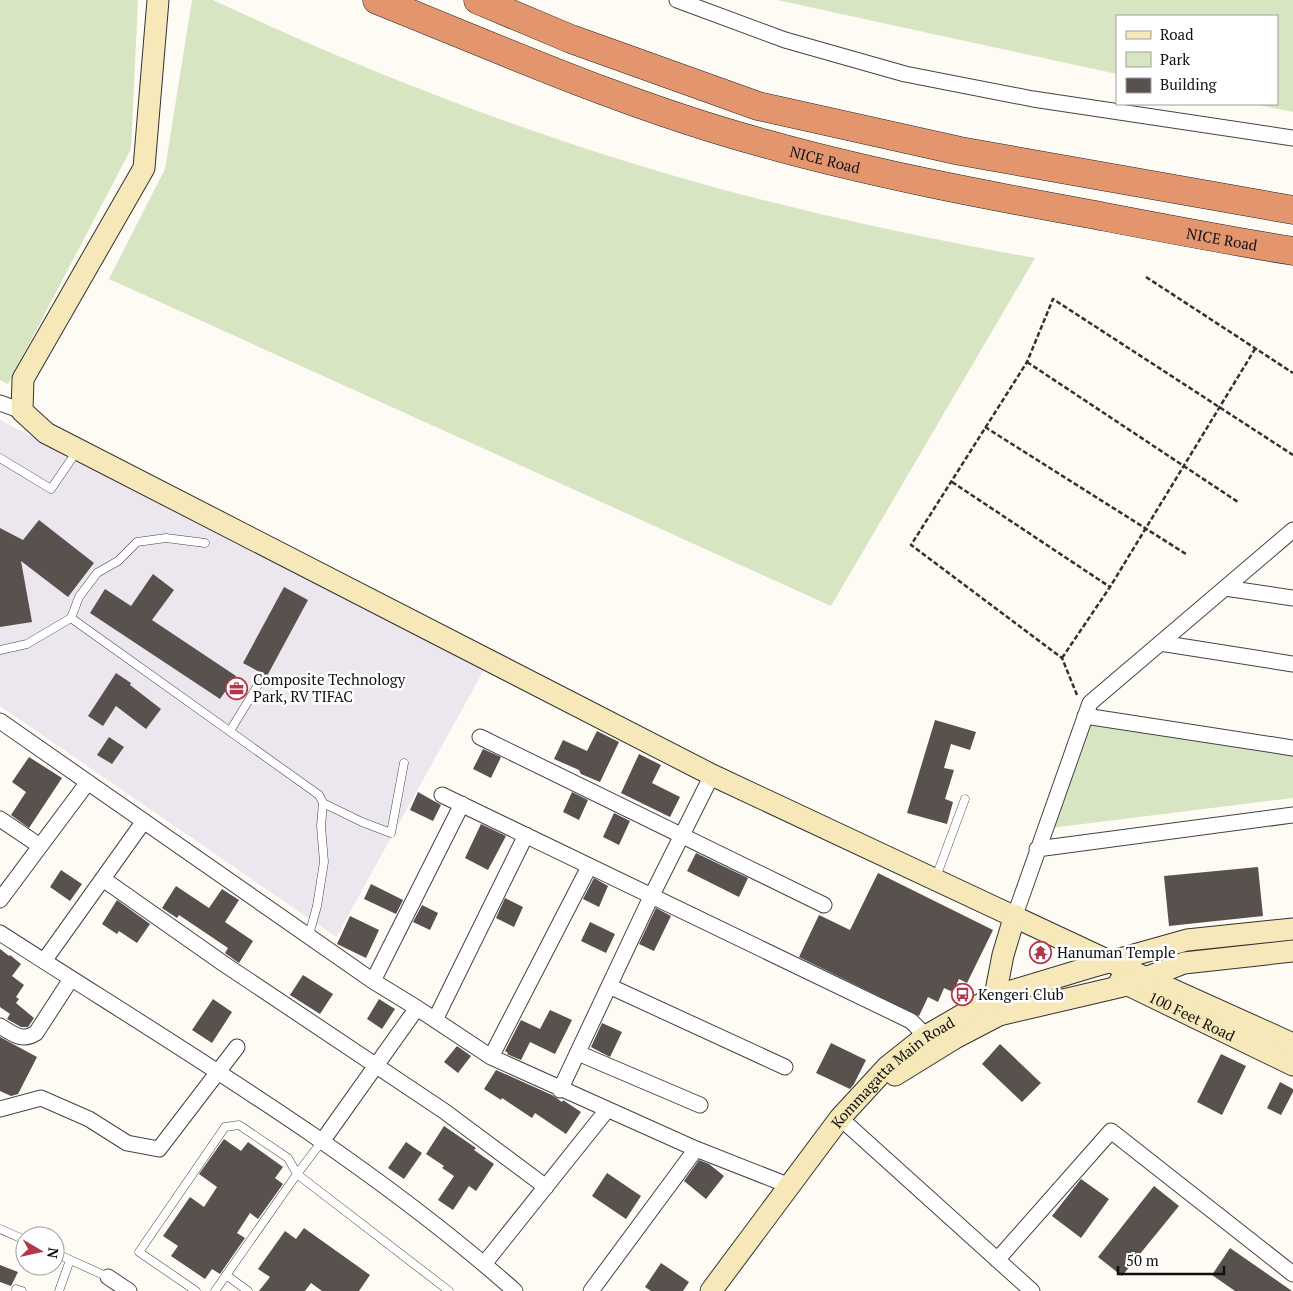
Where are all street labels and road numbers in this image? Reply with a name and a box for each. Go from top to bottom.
street label: NICE Road [788,141,862,177]
street label: NICE Road [1185,223,1259,255]
street label: 100 Feet Road [1145,986,1238,1045]
street label: Kommagatta Main Road [826,1012,958,1132]

